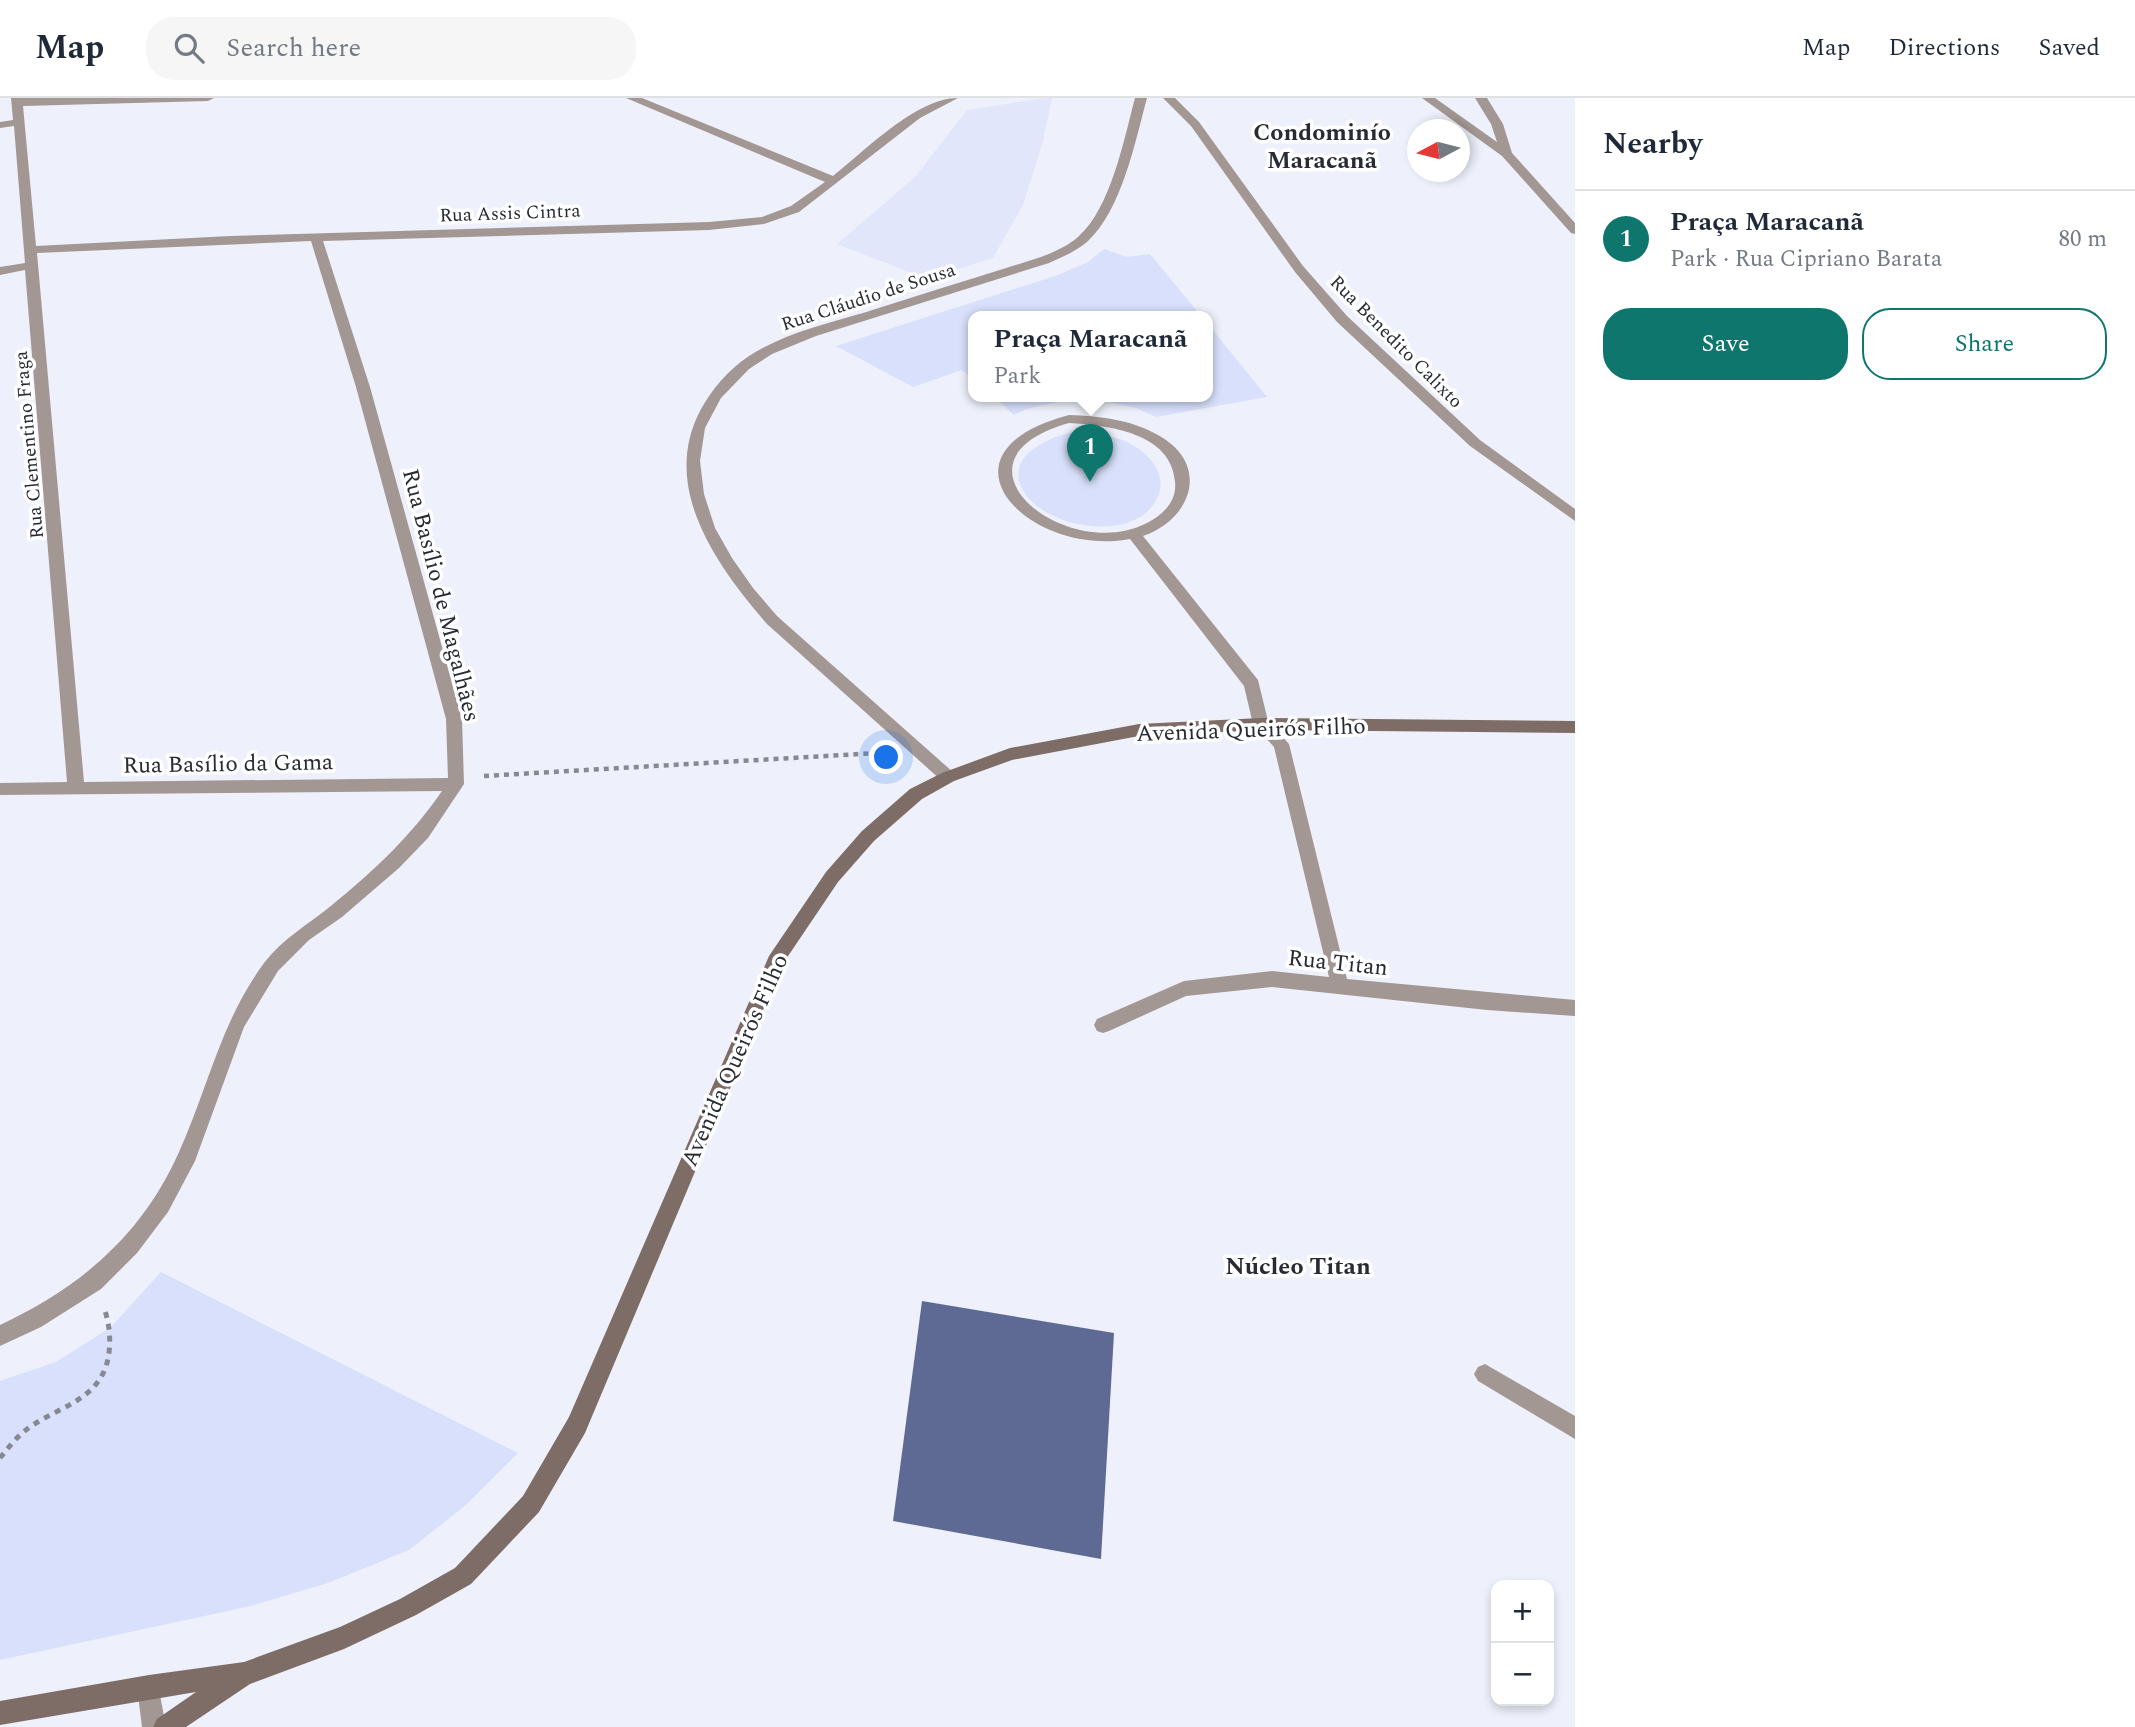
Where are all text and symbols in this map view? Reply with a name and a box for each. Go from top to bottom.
search box [146,17,636,80]
text: Map [35,23,104,73]
text: Search here [226,28,361,68]
icon: search [170,29,208,67]
text: Map [1802,30,1850,66]
text: Directions [1888,30,2000,66]
text: Saved [2038,30,2100,66]
district label: Condominío Maracanã [1253,115,1391,179]
north arrow [1407,119,1470,182]
text: Nearby [1603,121,1702,167]
street label: Rua Assis Cintra [439,197,582,230]
text: Praça Maracanã [1670,202,1864,242]
text: 1 [1620,222,1632,257]
text: 80 m [2058,222,2107,257]
text: Park · Rua Cipriano Barata [1670,242,1942,277]
street label: Rua Cláudio de Sousa [778,255,960,339]
street label: Rua Benedito Calixto [1323,269,1469,415]
button: Save [1603,308,1848,380]
button: Share [1862,308,2107,380]
popup [968,311,1213,402]
text: Praça Maracanã [994,319,1187,359]
street label: Rua Clementino Fraga [7,349,52,540]
text: Park [994,359,1041,394]
pin: 1 [1067,424,1113,482]
street label: Rua Basílio de Magalhães [392,465,489,725]
street label: Avenida Queirós Filho [1136,709,1366,752]
your location [869,740,903,774]
street label: Rua Basílio da Gama [123,745,334,784]
street label: Rua Titan [1286,941,1390,986]
street label: Avenida Queirós Filho [673,949,798,1173]
district label: Núcleo Titan [1225,1249,1371,1285]
map controls [1491,1580,1554,1706]
button: + [1491,1580,1554,1643]
button: − [1491,1643,1554,1706]

